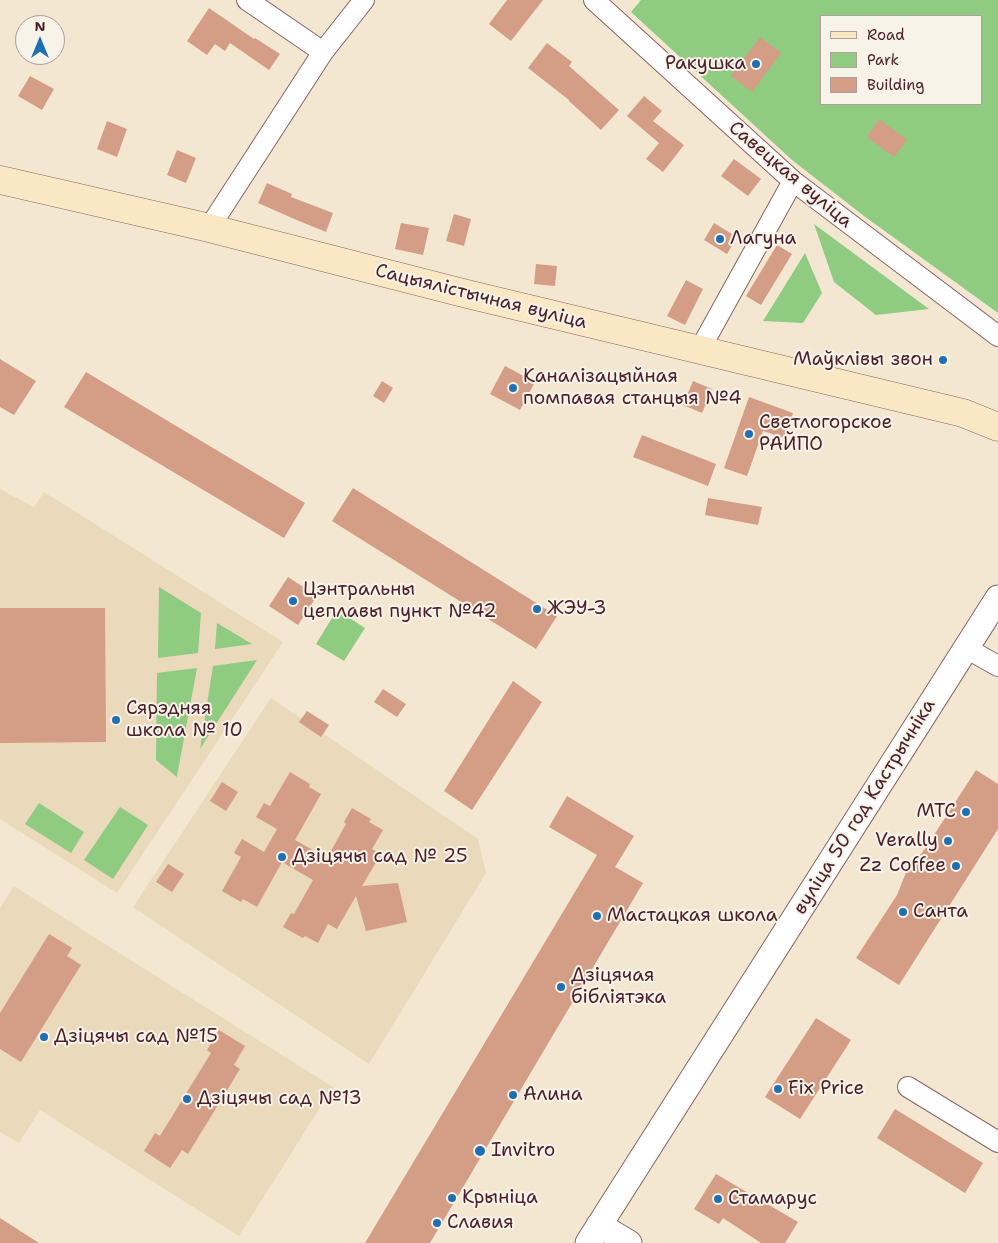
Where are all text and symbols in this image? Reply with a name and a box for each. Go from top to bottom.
north arrow [15,15,65,65]
legend [820,15,983,105]
text: N [34,17,46,35]
text: Road [867,25,905,45]
text: Park [867,50,899,70]
place label: Ракушка [665,53,746,75]
marker: Ракушка [750,58,762,70]
text: Building [867,75,924,95]
street label: Савецкая вуліца [724,117,856,233]
place label: Лагуна [730,228,796,250]
marker: Лагуна [714,233,726,245]
street label: Сацыялістычная вуліца [373,260,589,334]
place label: Маўклівы звон [793,349,933,371]
marker: Маўклівы звон [937,354,949,366]
place label: Каналізацыйная помпавая станцыя №4 [523,366,741,410]
marker: Каналізацыйная помпавая станцыя №4 [507,382,519,394]
place label: Светлогорское РАЙПО [759,412,892,456]
marker: Светлогорское РАЙПО [743,428,755,440]
place label: Цэнтральны цеплавы пункт №42 [303,579,497,623]
marker: Цэнтральны цеплавы пункт №42 [287,595,299,607]
place label: ЖЭУ-3 [547,598,607,620]
marker: ЖЭУ-3 [531,603,543,615]
street label: вуліца 50 год Кастрычніка [789,695,941,919]
place label: Сярэдняя школа № 10 [126,698,243,742]
marker: Сярэдняя школа № 10 [110,714,122,726]
place label: МТС [916,801,956,823]
marker: МТС [960,806,972,818]
place label: Verally [875,830,938,852]
marker: Verally [942,835,954,847]
place label: Дзіцячы сад № 25 [292,846,468,868]
marker: Дзіцячы сад № 25 [276,851,288,863]
place label: Zz Coffee [860,855,946,877]
marker: Zz Coffee [950,860,962,872]
place label: Санта [913,901,968,923]
place label: Мастацкая школа [607,905,778,927]
marker: Санта [897,906,909,918]
marker: Мастацкая школа [591,910,603,922]
place label: Дзіцячая бібліятэка [571,965,666,1009]
marker: Дзіцячая бібліятэка [555,981,567,993]
place label: Дзіцячы сад №15 [54,1026,218,1048]
marker: Дзіцячы сад №15 [38,1031,50,1043]
place label: Fix Price [788,1078,864,1100]
marker: Fix Price [772,1083,784,1095]
place label: Алина [523,1084,583,1106]
place label: Дзіцячы сад №13 [197,1088,362,1110]
marker: Алина [507,1089,519,1101]
marker: Дзіцячы сад №13 [181,1093,193,1105]
place label: Invitro [491,1140,555,1162]
marker: Invitro [473,1144,487,1158]
place label: Крыніца [462,1187,538,1209]
place label: Стамарус [728,1188,817,1210]
marker: Крыніца [446,1192,458,1204]
marker: Стамарус [712,1193,724,1205]
place label: Славия [447,1212,514,1234]
marker: Славия [431,1217,443,1229]

